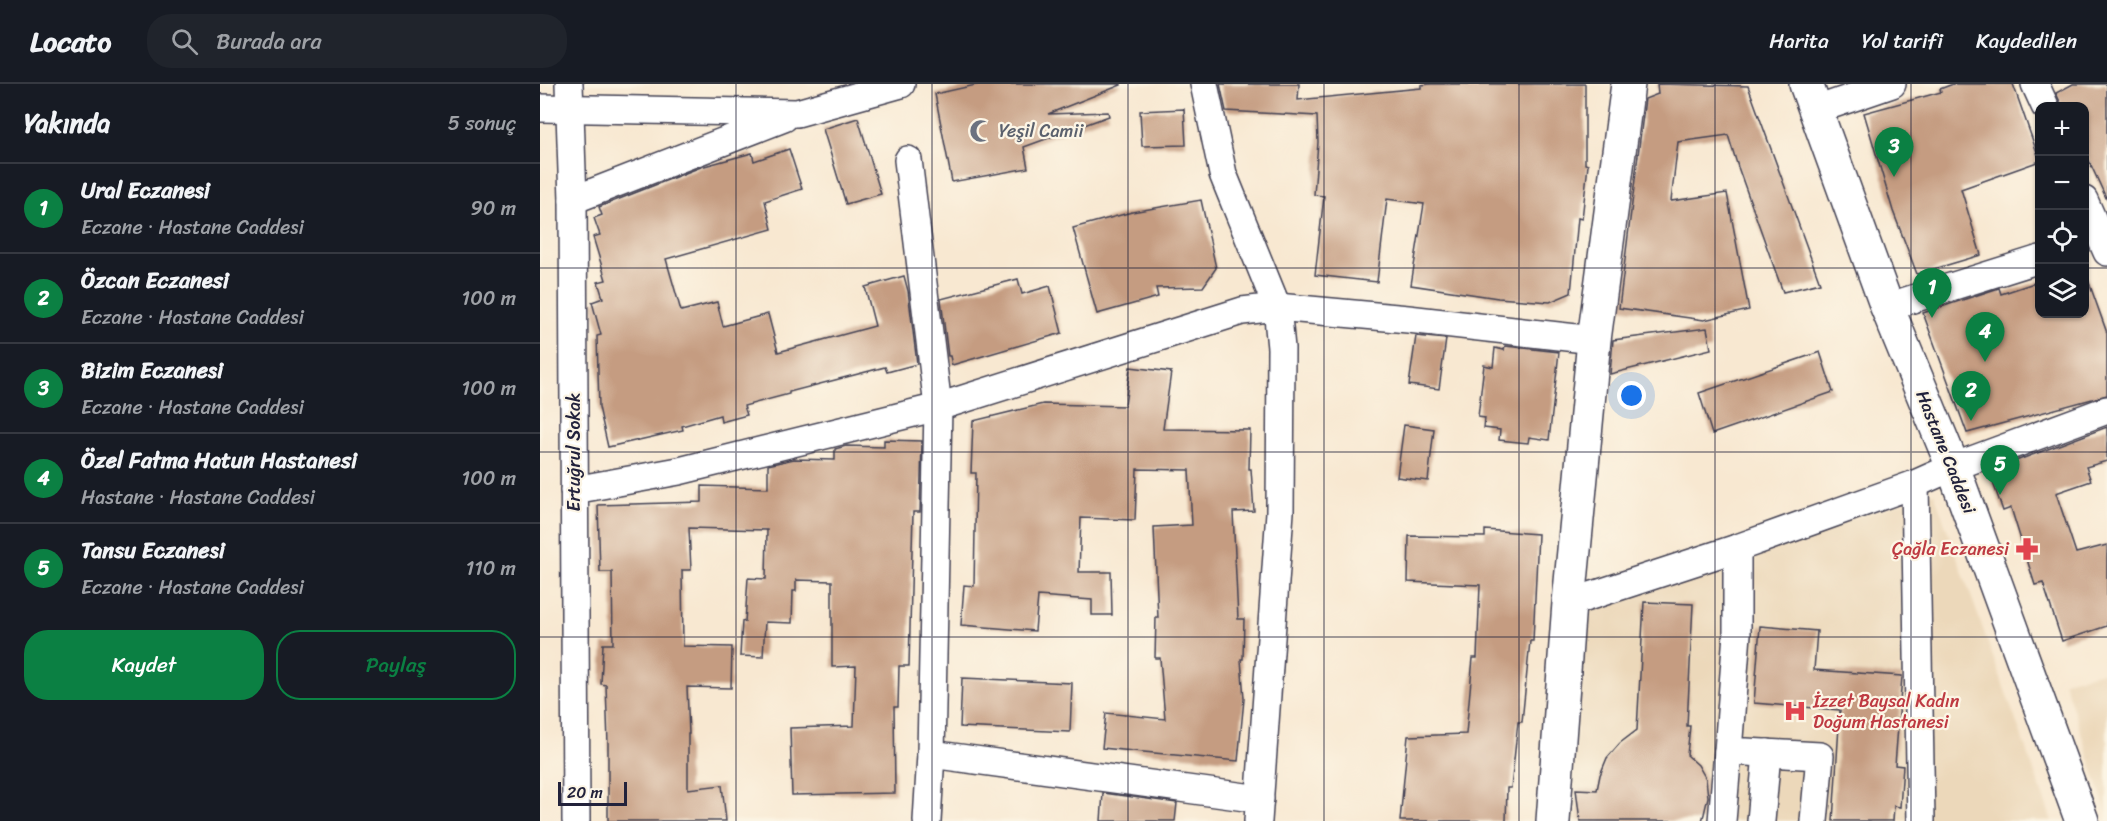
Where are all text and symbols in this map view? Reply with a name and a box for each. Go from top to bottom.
search box [147,14,567,68]
text: Locato [30,17,111,66]
text: Burada ara [216,22,322,61]
text: Harita [1769,22,1829,60]
text: Yol tarifi [1862,22,1943,60]
text: Kaydedilen [1976,22,2077,60]
icon: search [168,25,201,58]
text: Yakında [24,100,110,146]
map controls [2035,102,2089,318]
button: + [2035,102,2089,156]
text: 5 sonuç [448,106,516,141]
place label: Yeşil Camii [999,115,1084,147]
mosque icon: Yeşil Camii [968,118,994,144]
pin: 3 [1874,128,1914,177]
button: − [2035,156,2089,210]
text: Ural Eczanesi [81,171,210,210]
text: 1 [39,191,48,226]
text: 90 m [471,191,516,226]
text: Eczane · Hastane Caddesi [81,210,304,245]
button: locate [2035,210,2089,264]
text: Özcan Eczanesi [81,261,229,300]
button: layers [2035,264,2089,318]
pin: 1 [1912,268,1952,318]
text: 2 [38,281,49,316]
text: 100 m [462,281,516,316]
text: Eczane · Hastane Caddesi [81,300,304,335]
pin: 4 [1966,312,2004,362]
text: Bizim Eczanesi [81,351,223,390]
text: 3 [38,371,49,406]
text: 100 m [462,371,516,406]
pin: 2 [1952,372,1990,421]
your location [1617,381,1646,410]
street label: Hastane Caddesi [1907,385,1986,520]
text: Eczane · Hastane Caddesi [81,390,304,425]
street label: Ertuğrul Sokak [558,392,590,512]
text: Özel Fatma Hatun Hastanesi [81,441,357,480]
pin: 5 [1980,446,2020,495]
text: 4 [37,461,50,496]
text: 100 m [462,461,516,496]
text: Hastane · Hastane Caddesi [81,480,315,515]
text: Tansu Eczanesi [81,531,225,570]
place label: Çağla Eczanesi [1892,533,2010,565]
pharmacy icon: Çağla Eczanesi [2014,536,2040,562]
text: 5 [37,551,50,586]
text: 110 m [466,551,516,586]
text: Eczane · Hastane Caddesi [81,570,304,605]
button: Kaydet [24,630,264,700]
button: Paylaş [276,630,516,700]
place label: İzzet Baysal Kadın Doğum Hastanesi [1812,685,1960,738]
hospital icon: İzzet Baysal Kadın Doğum Hastanesi [1782,698,1808,724]
text: 20 m [567,778,603,807]
scale bar [558,779,627,806]

